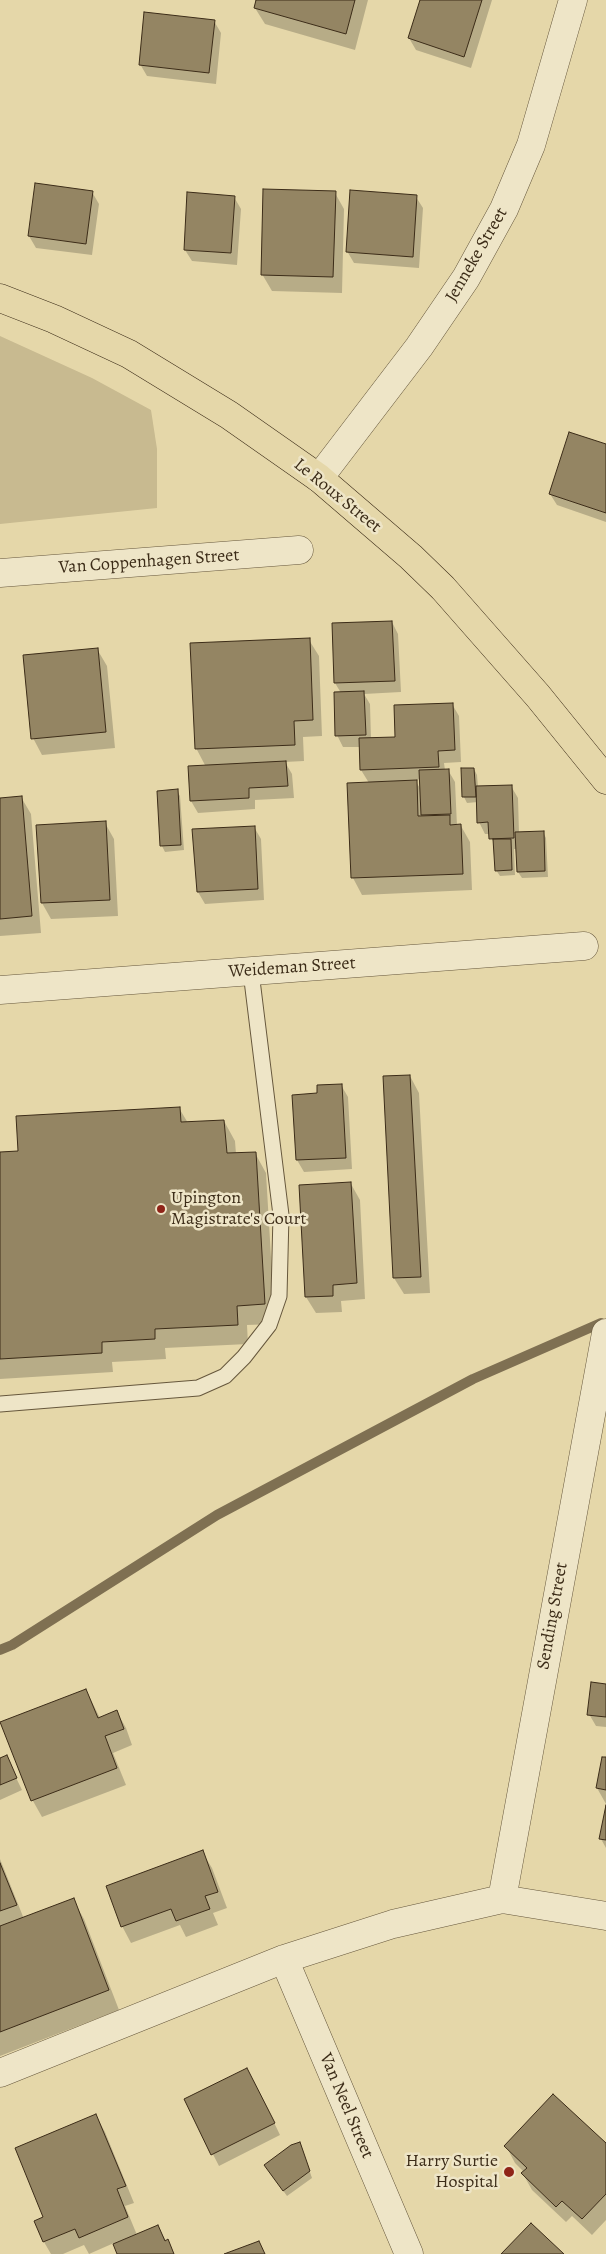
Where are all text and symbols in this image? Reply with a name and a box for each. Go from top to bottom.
street label: Jenneke Street [441,204,513,306]
street label: Le Roux Street [289,454,385,538]
street label: Van Coppenhagen Street [58,545,240,579]
street label: Weideman Street [228,953,356,983]
place label: Upington Magistrate's Court [171,1188,306,1230]
marker: Upington Magistrate's Court [155,1203,167,1215]
street label: Sending Street [533,1561,573,1671]
street label: Van Neel Street [314,2050,378,2162]
place label: Harry Surtie Hospital [405,2151,498,2194]
marker: Harry Surtie Hospital [502,2165,516,2179]

